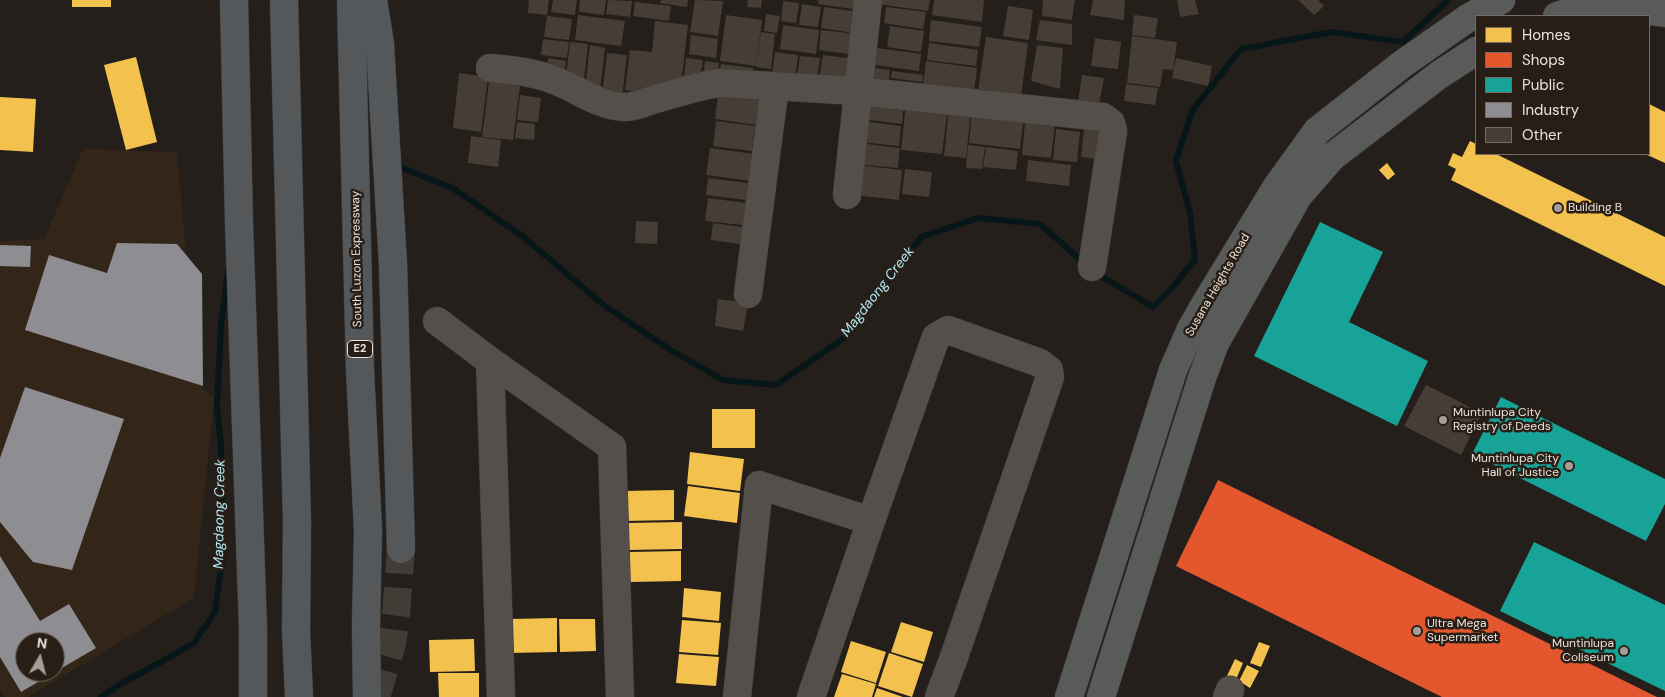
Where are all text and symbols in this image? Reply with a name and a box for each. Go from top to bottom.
legend [1475,15,1650,155]
text: Homes [1522,25,1571,45]
text: Shops [1522,50,1565,70]
text: Public [1522,75,1564,95]
text: Industry [1522,100,1579,120]
text: Other [1522,125,1562,145]
street label: South Luzon Expressway [349,191,365,327]
place label: Building B [1568,201,1622,215]
marker: Building B [1552,202,1564,214]
street label: Susana Heights Road [1183,231,1253,339]
water label: Magdaong Creek [838,244,918,340]
road number: E2 [348,340,372,358]
place label: Muntinlupa City Registry of Deeds [1453,406,1551,434]
marker: Muntinlupa City Registry of Deeds [1437,414,1449,426]
place label: Muntinlupa City Hall of Justice [1471,452,1559,480]
water label: Magdaong Creek [211,459,229,569]
marker: Muntinlupa City Hall of Justice [1563,460,1575,472]
place label: Ultra Mega Supermarket [1427,617,1498,645]
marker: Ultra Mega Supermarket [1411,625,1423,637]
north arrow [15,632,65,682]
text: N [36,634,48,653]
place label: Muntinlupa Coliseum [1552,637,1614,665]
marker: Muntinlupa Coliseum [1618,645,1630,657]

